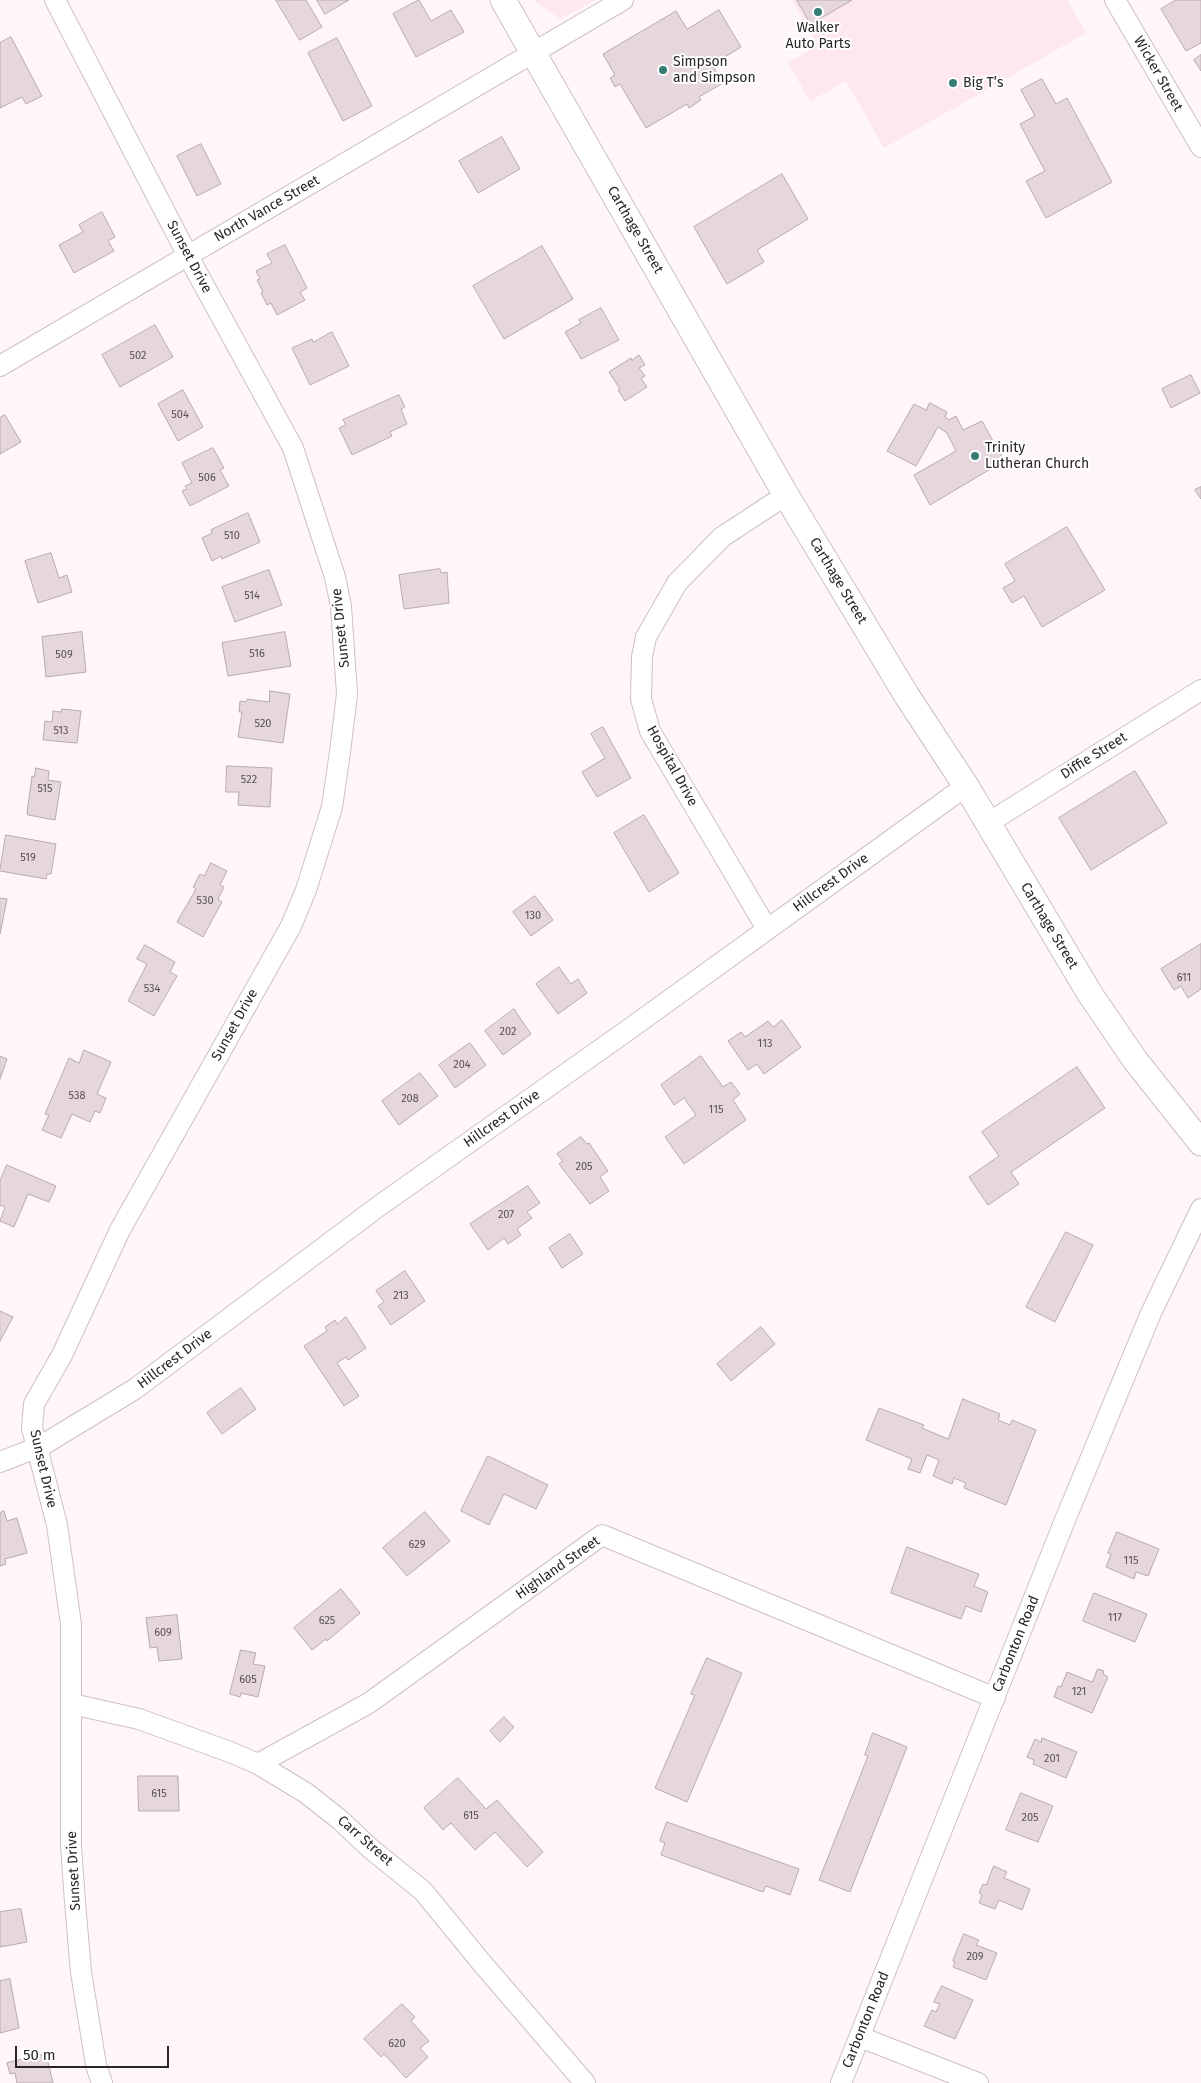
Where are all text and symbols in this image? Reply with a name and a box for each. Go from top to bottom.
marker: Walker Auto Parts [812,6,824,18]
place label: Walker Auto Parts [786,20,850,52]
street label: Wicker Street [1130,33,1186,115]
place label: Simpson and Simpson [673,54,756,86]
marker: Simpson and Simpson [657,64,669,76]
place label: Big T’s [963,75,1003,91]
marker: Big T’s [947,77,959,89]
street label: North Vance Street [211,172,323,246]
street label: Carthage Street [603,183,667,277]
street label: Sunset Drive [163,218,215,296]
house number: 502 [130,349,146,363]
house number: 504 [171,408,189,422]
place label: Trinity Lutheran Church [985,440,1089,472]
marker: Trinity Lutheran Church [969,450,981,462]
house number: 506 [198,471,216,485]
house number: 510 [224,529,240,543]
street label: Carthage Street [806,535,870,627]
street label: Sunset Drive [328,587,354,669]
house number: 514 [244,589,260,603]
house number: 516 [249,647,265,661]
house number: 509 [55,648,73,662]
house number: 520 [255,717,271,731]
street label: Hospital Drive [643,723,701,809]
house number: 513 [53,724,69,738]
street label: Diffie Street [1058,729,1130,783]
house number: 522 [241,773,257,787]
house number: 515 [37,782,53,796]
street label: Hillcrest Drive [790,850,872,916]
house number: 519 [20,851,36,865]
street label: Carthage Street [1017,880,1081,972]
house number: 530 [196,894,214,908]
house number: 130 [525,909,541,923]
house number: 611 [1177,971,1191,985]
house number: 534 [144,982,160,996]
street label: Sunset Drive [208,986,262,1064]
house number: 202 [500,1025,516,1039]
house number: 113 [758,1037,772,1051]
house number: 204 [453,1058,471,1072]
street label: Hillcrest Drive [461,1087,543,1151]
house number: 538 [69,1089,85,1103]
house number: 208 [401,1092,419,1106]
house number: 115 [709,1103,723,1117]
house number: 205 [575,1160,593,1174]
house number: 207 [498,1208,514,1222]
house number: 213 [393,1289,409,1303]
street label: Hillcrest Drive [134,1325,216,1393]
street label: Sunset Drive [26,1428,60,1510]
street label: Highland Street [513,1533,603,1603]
house number: 629 [409,1538,425,1552]
house number: 115 [1124,1554,1138,1568]
street label: Carbonton Road [989,1593,1043,1695]
house number: 117 [1108,1611,1122,1625]
house number: 625 [319,1614,335,1628]
house number: 609 [154,1626,172,1640]
house number: 605 [239,1673,257,1687]
house number: 121 [1072,1685,1086,1699]
house number: 201 [1044,1752,1060,1766]
house number: 615 [151,1787,167,1801]
house number: 615 [463,1809,479,1823]
house number: 205 [1021,1811,1039,1825]
street label: Carr Street [334,1812,396,1870]
street label: Sunset Drive [64,1831,84,1911]
house number: 209 [966,1950,984,1964]
street label: Carbonton Road [839,1969,893,2071]
scale bar [18,2036,171,2068]
house number: 620 [388,2037,406,2051]
text: 50 m [23,2046,56,2064]

